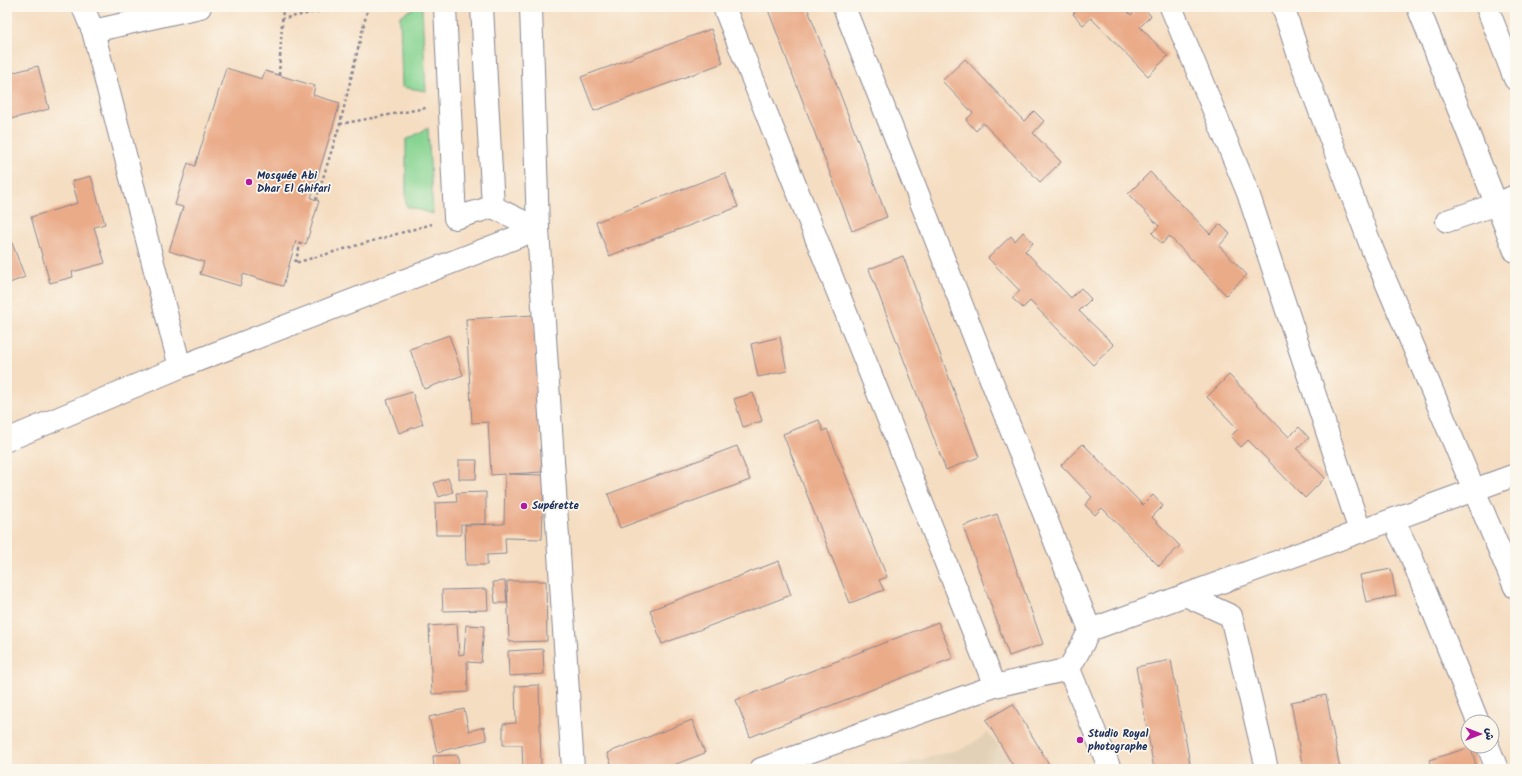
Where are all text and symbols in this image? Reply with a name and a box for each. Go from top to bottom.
place label: Mosquée Abi Dhar El Ghifari [257,167,332,198]
marker: Mosquée Abi Dhar El Ghifari [244,177,254,187]
place label: Supérette [532,497,580,515]
marker: Supérette [519,501,529,511]
north arrow [1460,714,1500,754]
place label: Studio Royal photographe [1087,725,1148,756]
text: ش [1480,728,1498,740]
marker: Studio Royal photographe [1075,735,1085,745]

